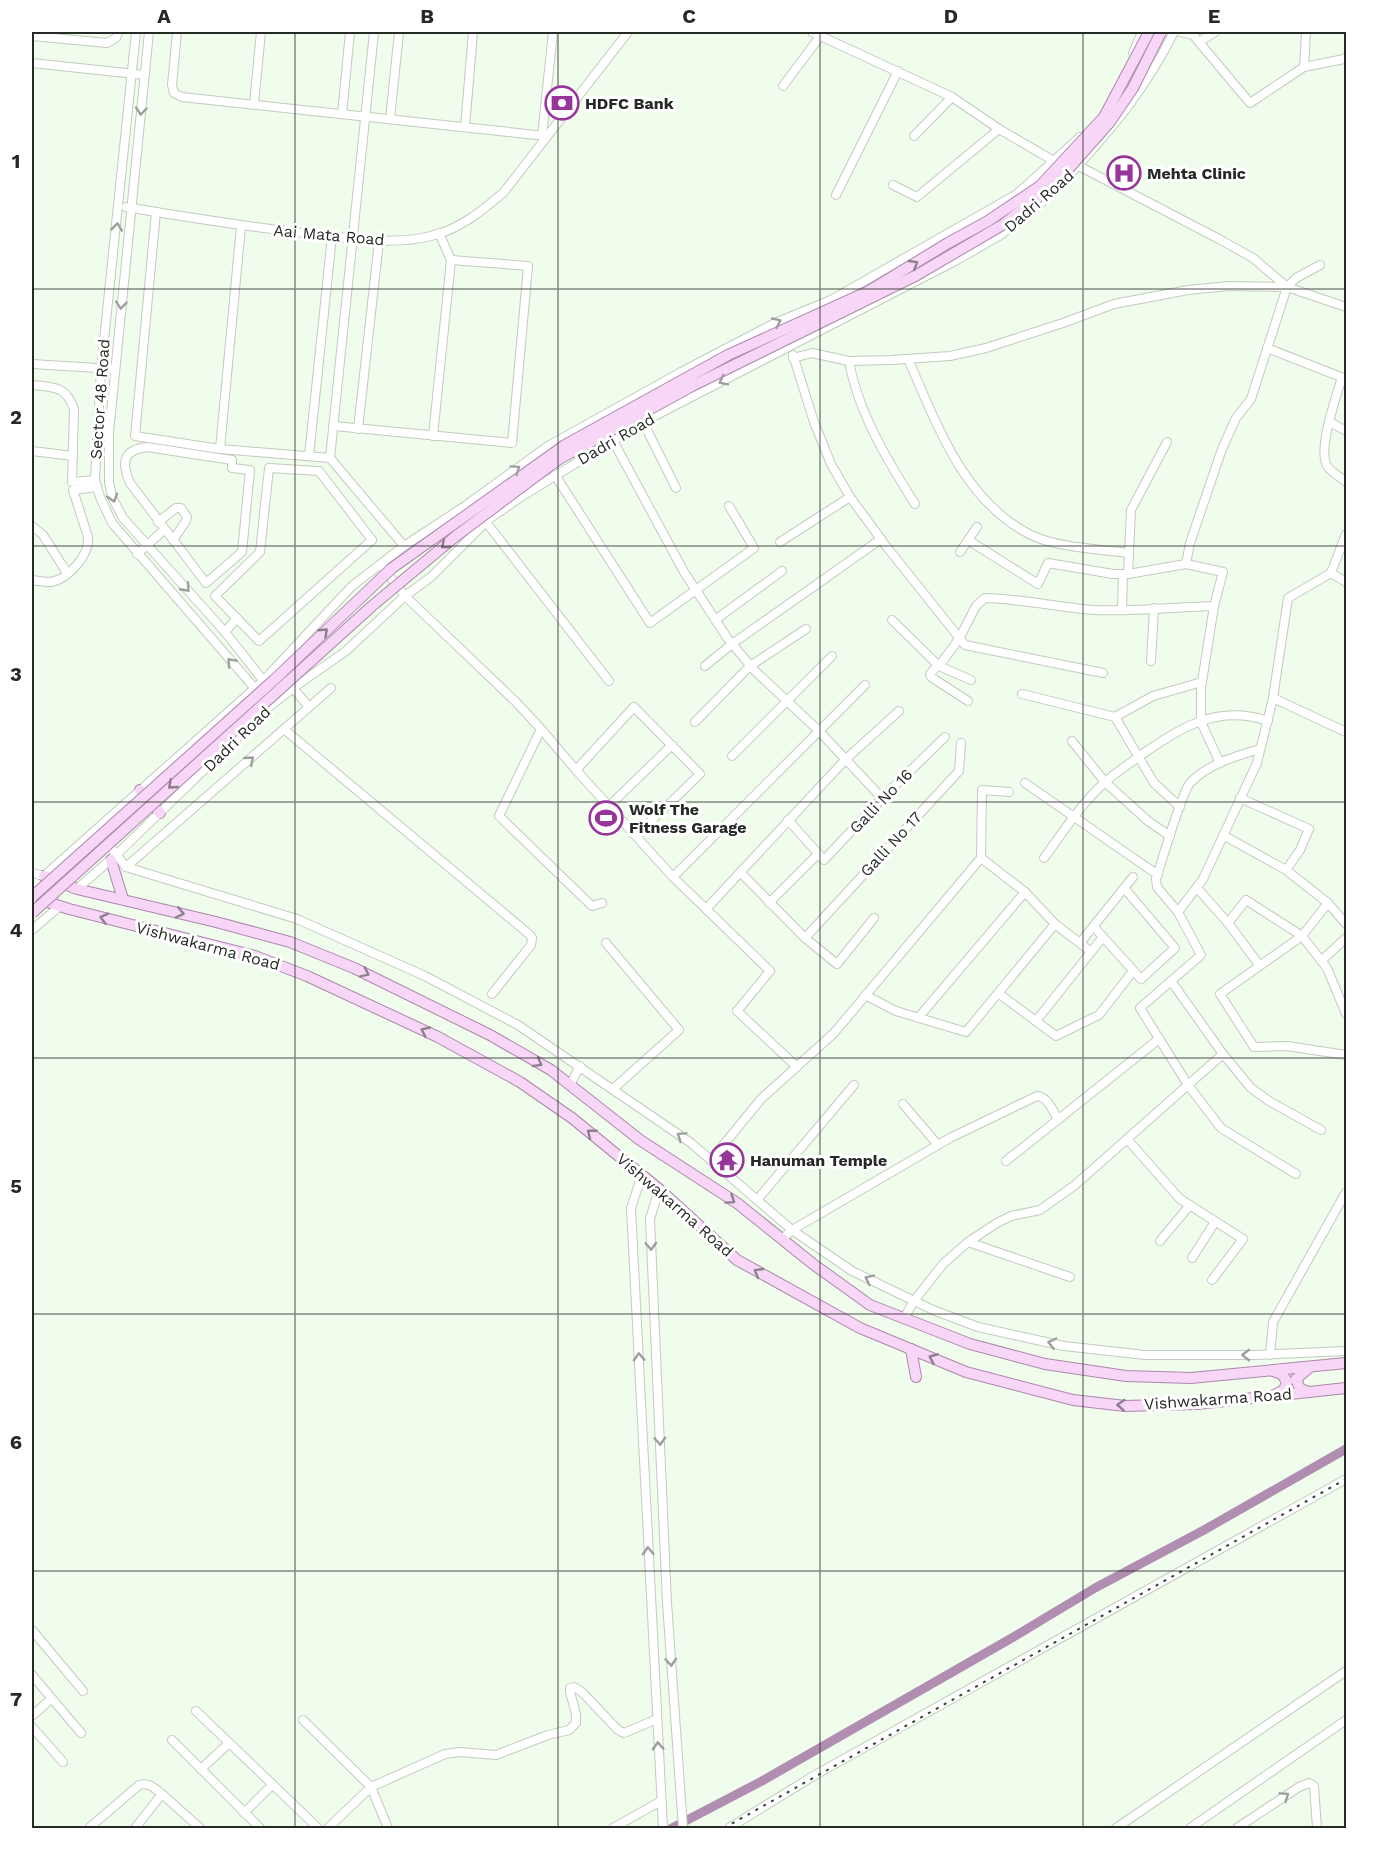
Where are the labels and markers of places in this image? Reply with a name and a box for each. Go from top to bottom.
bank icon: HDFC Bank [544,85,580,121]
place label: HDFC Bank [585,94,674,113]
hospital icon: Mehta Clinic [1106,155,1142,191]
place label: Mehta Clinic [1147,164,1246,183]
sports icon: Wolf The Fitness Garage [588,800,624,836]
place label: Wolf The Fitness Garage [629,800,746,837]
temple icon: Hanuman Temple [709,1142,745,1178]
place label: Hanuman Temple [750,1151,887,1170]

